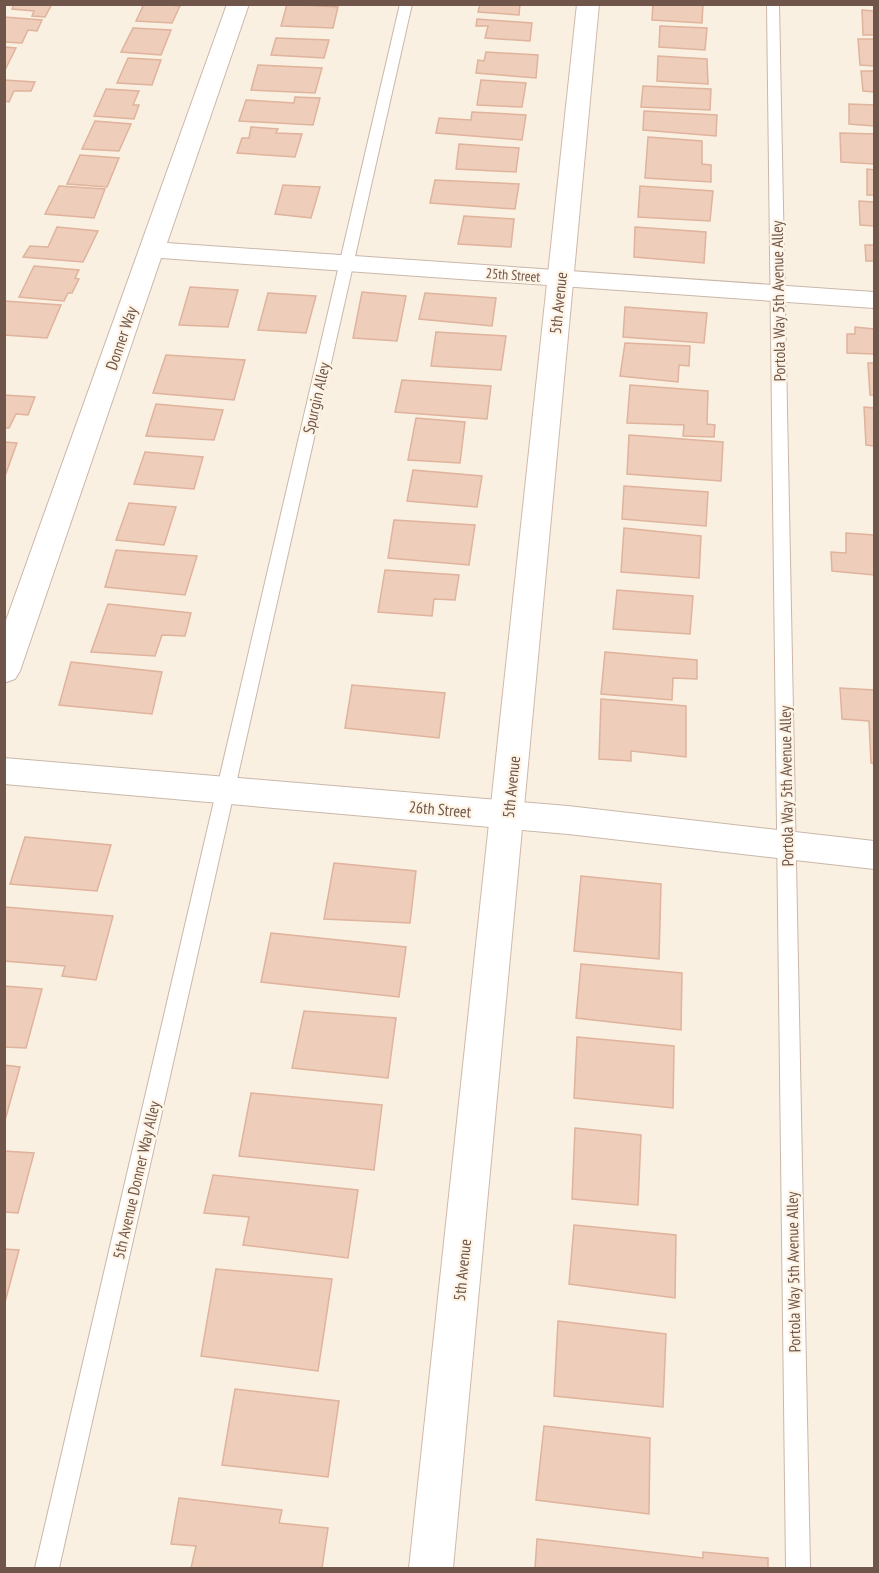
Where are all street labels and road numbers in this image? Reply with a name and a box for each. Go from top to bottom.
street label: Portola Way 5th Avenue Alley [767,220,789,382]
street label: 25th Street [485,264,541,286]
street label: 5th Avenue [545,271,571,335]
street label: Donner Way [101,303,141,373]
street label: Spurgin Alley [298,360,334,436]
street label: Portola Way 5th Avenue Alley [775,705,797,867]
street label: 5th Avenue [498,755,524,819]
street label: 26th Street [408,796,473,822]
street label: 5th Avenue Donner Way Alley [108,1099,164,1261]
street label: Portola Way 5th Avenue Alley [782,1191,804,1353]
street label: 5th Avenue [449,1238,475,1302]

